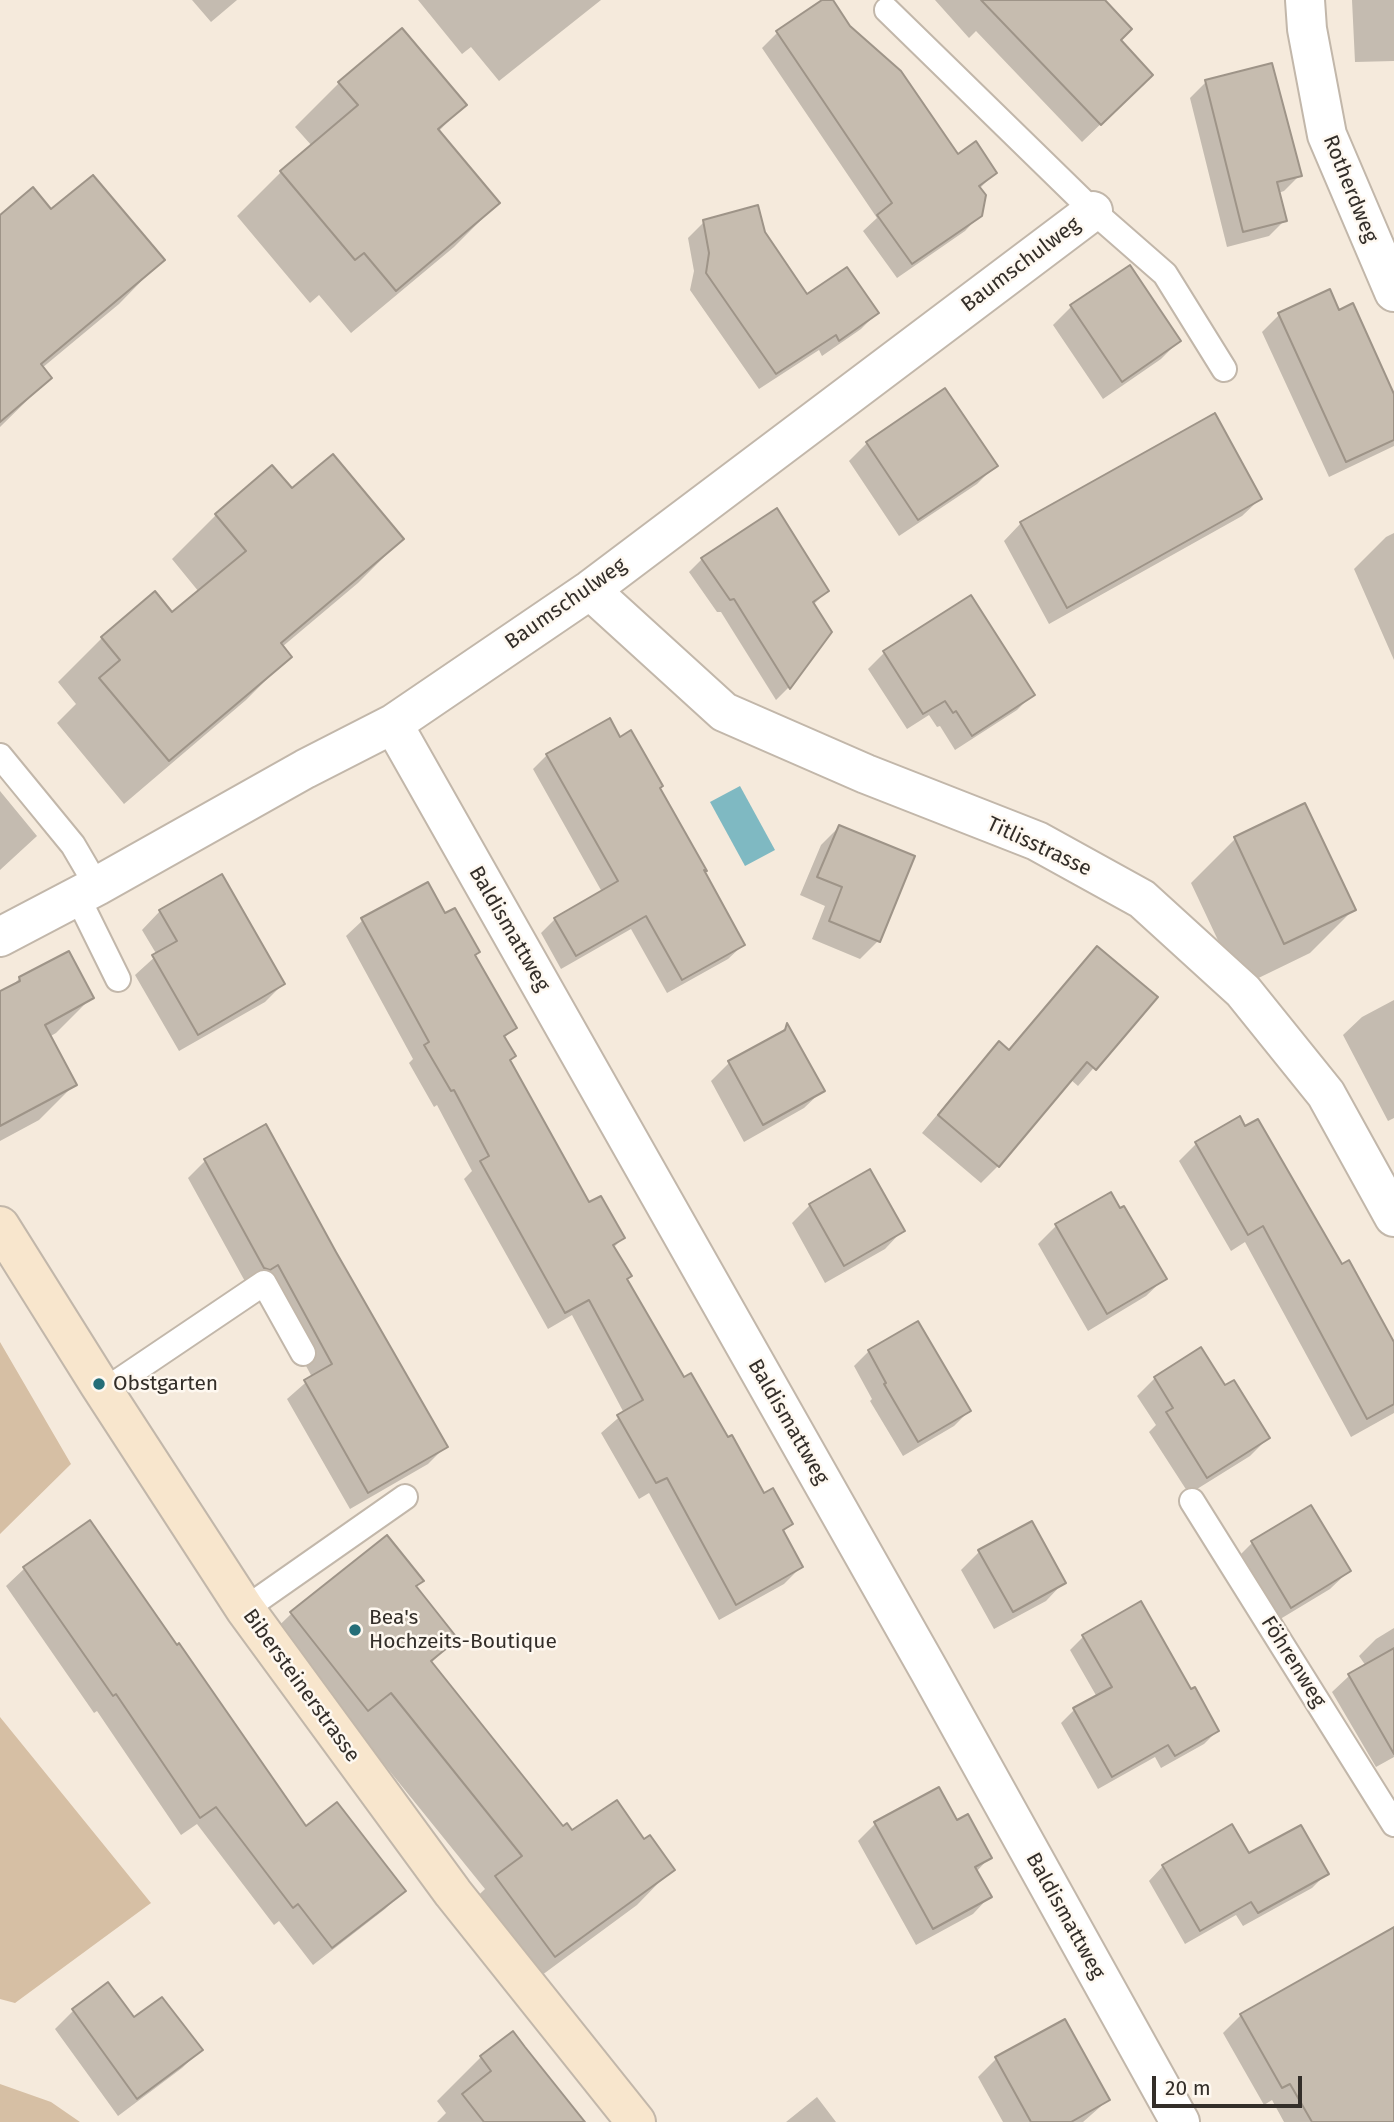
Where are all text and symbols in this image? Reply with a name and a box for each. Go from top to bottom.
street label: Rotherdweg [1317,132,1383,246]
street label: Baumschulweg [957,212,1085,318]
street label: Baumschulweg [500,553,632,655]
street label: Titlisstrasse [983,812,1095,882]
street label: Baldismattweg [463,862,555,996]
street label: Baldismattweg [742,1355,834,1489]
place label: Obstgarten [113,1371,218,1397]
marker: Obstgarten [91,1376,107,1392]
street label: Bibersteinerstrasse [237,1604,365,1768]
place label: Bea's Hochzeits-Boutique [369,1605,557,1655]
street label: Föhrenweg [1255,1612,1331,1712]
marker: Bea's Hochzeits-Boutique [347,1622,363,1638]
street label: Baldismattweg [1020,1849,1110,1983]
scale bar [1156,2062,1306,2106]
text: 20 m [1165,2075,1211,2101]

